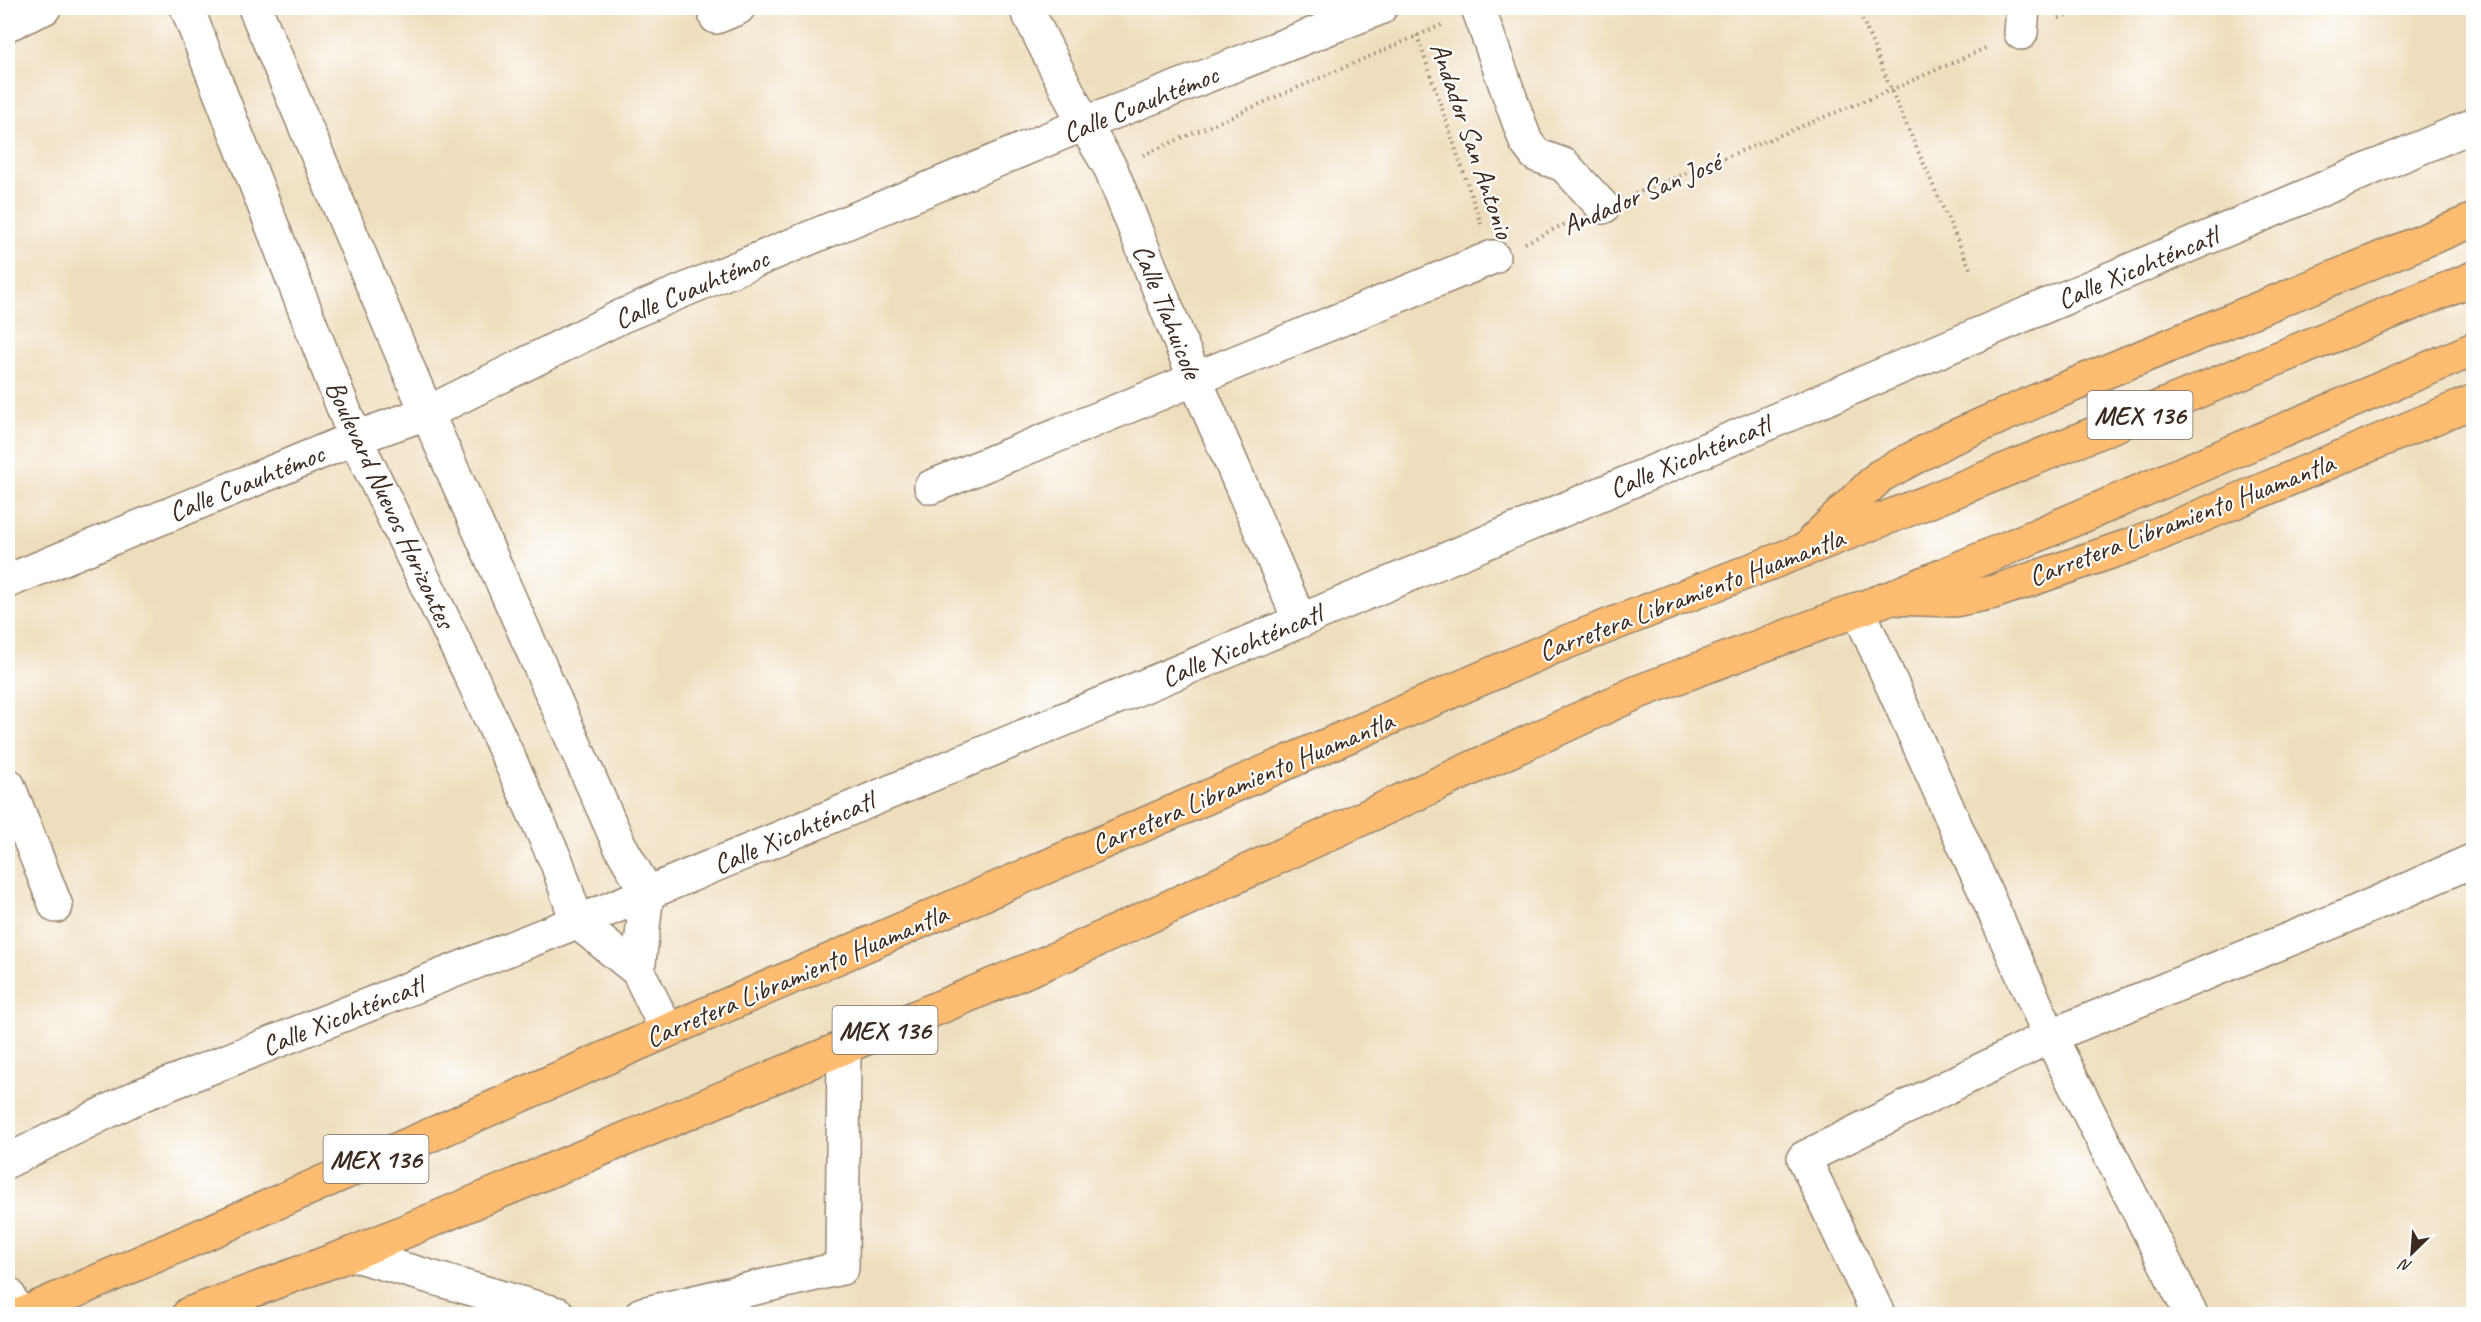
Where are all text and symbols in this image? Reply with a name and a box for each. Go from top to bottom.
street label: Andador San Antonio [1423,37,1523,245]
street label: Calle Cuauhtémoc [1057,56,1224,151]
street label: Andador San José [1557,143,1729,243]
street label: Calle Xicohténcatl [2052,216,2228,317]
street label: Calle Tlahuicole [1125,239,1211,385]
street label: Calle Cuauhtémoc [609,240,775,337]
street label: Boulevard Nuevos Horizontes [318,375,464,636]
road number: MEX 136 [2088,391,2192,439]
street label: Calle Xicohténcatl [1604,405,1780,506]
street label: Calle Cuauhtémoc [163,435,330,530]
street label: Carretera Libramiento Huamantla [2023,444,2341,594]
street label: Carretera Libramiento Huamantla [1533,519,1851,669]
street label: Calle Xicohténcatl [1156,594,1332,695]
street label: Carretera Libramiento Huamantla [1086,702,1400,862]
street label: Calle Xicohténcatl [708,781,884,882]
street label: Carretera Libramiento Huamantla [640,895,954,1055]
street label: Calle Xicohténcatl [256,965,433,1064]
road number: MEX 136 [832,1006,938,1054]
road number: MEX 136 [324,1135,428,1183]
north arrow [2382,1223,2442,1283]
text: N [2395,1253,2415,1277]

